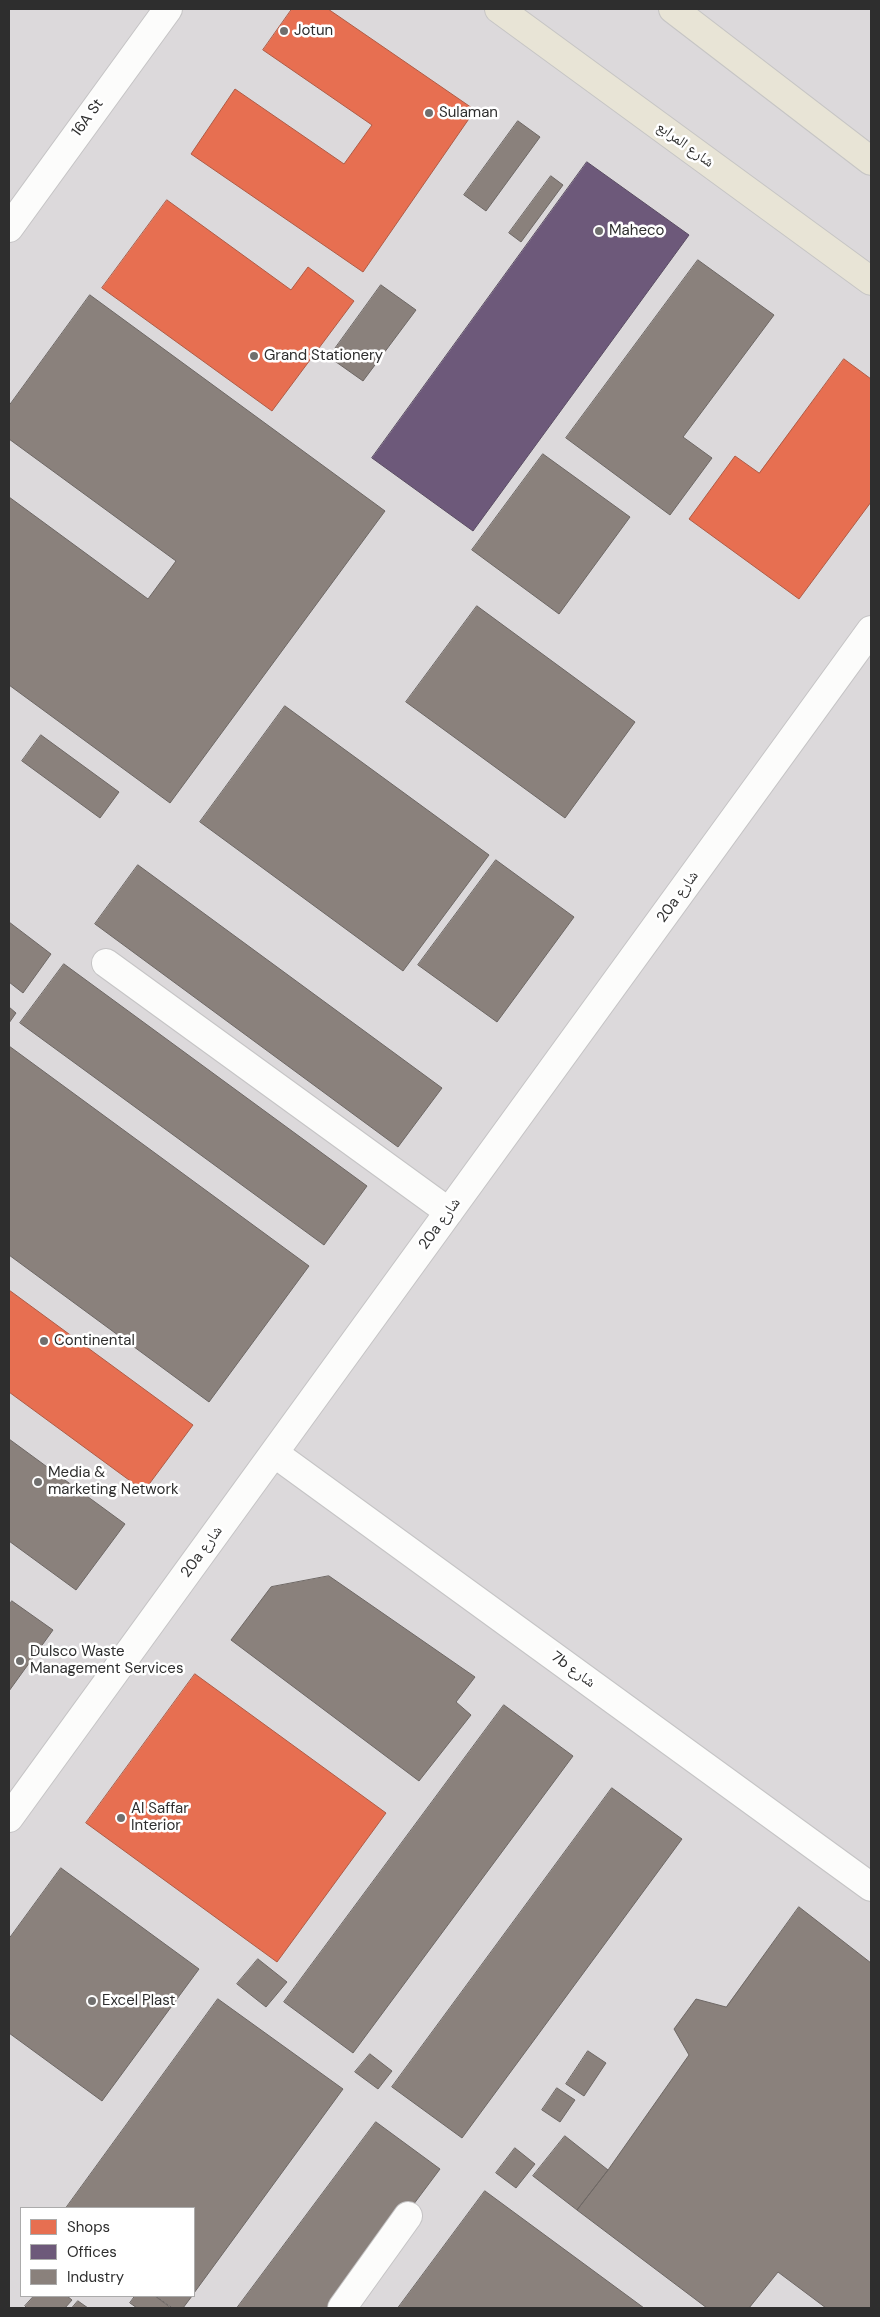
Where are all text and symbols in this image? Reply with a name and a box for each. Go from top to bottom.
place label: Jotun [294,22,333,40]
marker: Jotun [278,25,290,37]
street label: 16A St [68,96,108,140]
place label: Sulaman [439,104,498,122]
marker: Sulaman [423,107,435,119]
street label: شارع المرابع [653,118,717,172]
place label: Maheco [609,222,664,240]
marker: Maheco [593,225,605,237]
place label: Grand Stationery [264,347,383,365]
marker: Grand Stationery [248,350,260,362]
street label: 20a شارع [653,868,703,926]
street label: 20a شارع [415,1195,465,1253]
place label: Continental [54,1332,135,1350]
marker: Continental [38,1335,50,1347]
place label: Media & marketing Network [48,1464,178,1499]
marker: Media & marketing Network [32,1476,44,1488]
street label: 20a شارع [177,1523,227,1581]
place label: Dulsco Waste Management Services [30,1643,183,1678]
street label: 7b شارع [548,1648,598,1692]
marker: Dulsco Waste Management Services [14,1655,26,1667]
place label: Al Saffar Interior [131,1800,189,1835]
marker: Al Saffar Interior [115,1812,127,1824]
place label: Excel Plast [102,1992,175,2010]
marker: Excel Plast [86,1995,98,2007]
legend [20,2207,195,2297]
text: Shops [67,2217,110,2237]
text: Offices [67,2242,117,2262]
text: Industry [67,2267,124,2287]

